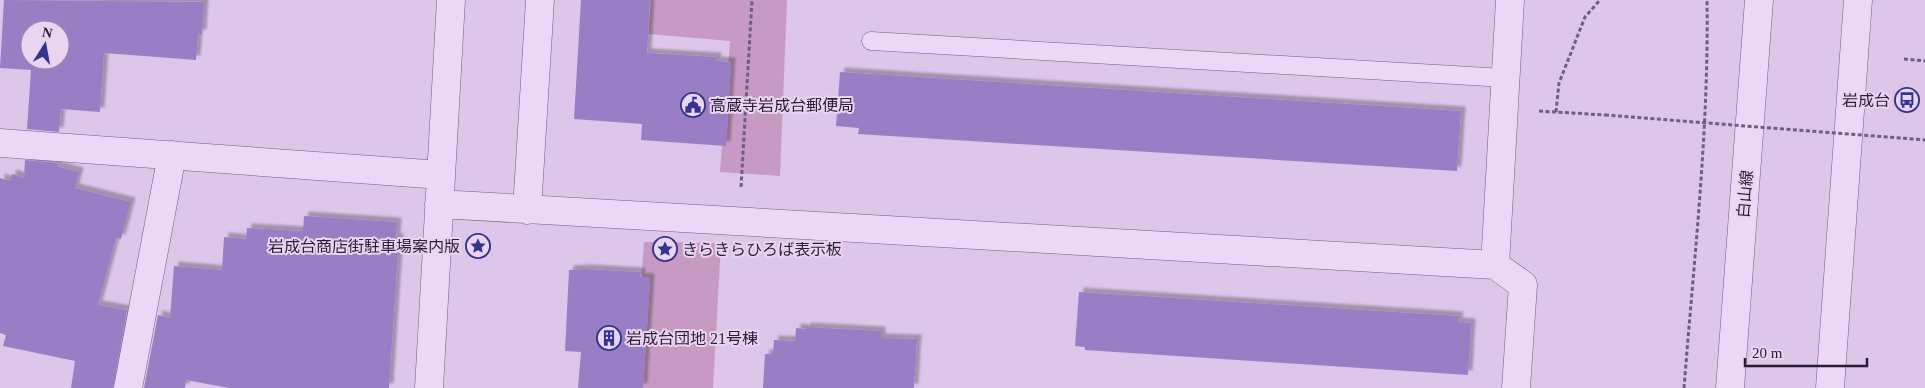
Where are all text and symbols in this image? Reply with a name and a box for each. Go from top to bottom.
north arrow [20,20,70,70]
text: N [41,24,54,41]
bus stop icon: 岩成台 [1894,87,1920,113]
public building icon: 高蔵寺岩成台郵便局 [680,92,706,118]
place label: 岩成台 [1842,92,1890,109]
place label: 高蔵寺岩成台郵便局 [710,97,854,114]
street label: 白山線 [1734,169,1756,219]
place icon: 岩成台商店街駐車場案内版 [465,233,491,259]
place icon: きらきらひろば表示板 [652,236,678,262]
place label: 岩成台商店街駐車場案内版 [268,238,460,255]
place label: きらきらひろば表示板 [682,241,842,258]
building icon: 岩成台団地 21号棟 [596,325,622,351]
place label: 岩成台団地 21号棟 [626,330,758,347]
scale bar [1745,336,1868,368]
text: 20 m [1752,345,1783,361]

